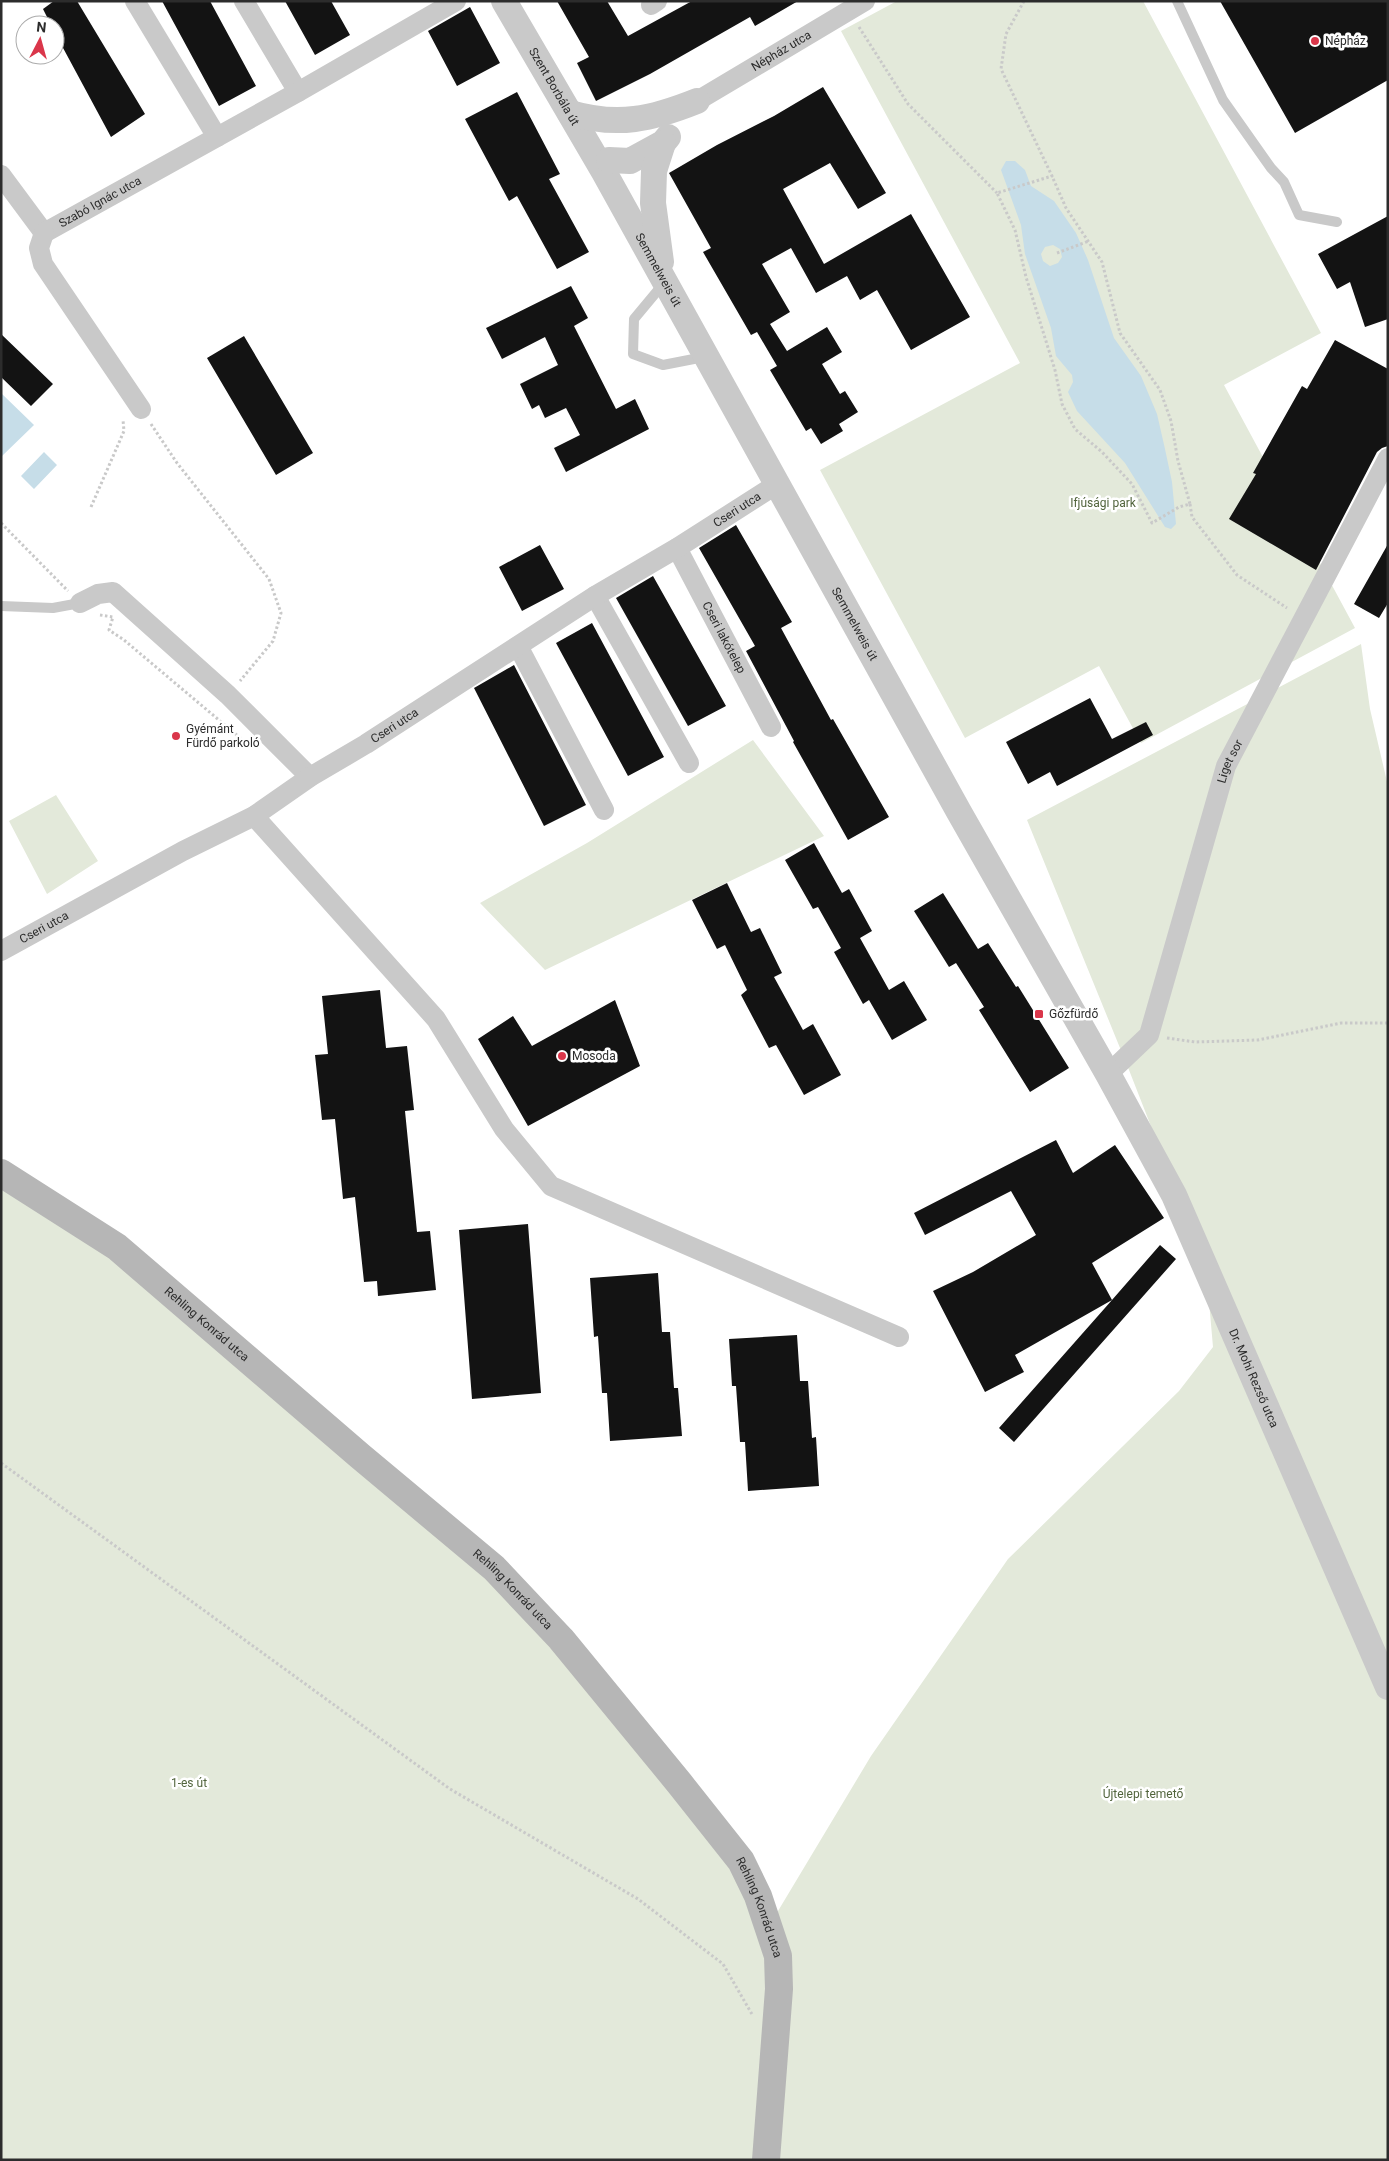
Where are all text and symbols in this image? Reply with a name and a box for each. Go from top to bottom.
north arrow [15,15,65,65]
text: N [36,19,47,36]
street label: Népház utca [749,28,814,74]
place label: Népház [1325,34,1366,48]
marker: Népház [1309,35,1321,47]
street label: Szent Borbála út [526,45,582,128]
street label: Szabó Ignác utca [56,173,144,230]
street label: Semmelweis út [632,231,684,309]
street label: Cseri utca [711,489,763,530]
park label: Ifjúsági park [1070,496,1137,510]
street label: Semmelweis út [829,585,881,663]
street label: Cseri lakótelep [699,599,749,676]
street label: Cseri utca [368,705,421,746]
place label: Gyémánt Fürdő parkoló [186,722,260,750]
marker: Gyémánt Fürdő parkoló [170,730,182,742]
street label: Liget sor [1214,737,1246,785]
street label: Cseri utca [17,908,71,946]
place label: Gőzfürdő [1049,1007,1098,1021]
marker: Gőzfürdő [1033,1008,1045,1020]
place label: Mosoda [572,1049,616,1063]
marker: Mosoda [556,1050,568,1062]
street label: Rehling Konrád utca [162,1284,252,1364]
street label: Dr. Mohi Rezső utca [1226,1327,1281,1430]
street label: Rehling Konrád utca [470,1546,555,1632]
park label: 1-es út [171,1776,207,1790]
park label: Újtelepi temető [1103,1786,1183,1801]
street label: Rehling Konrád utca [733,1855,785,1959]

